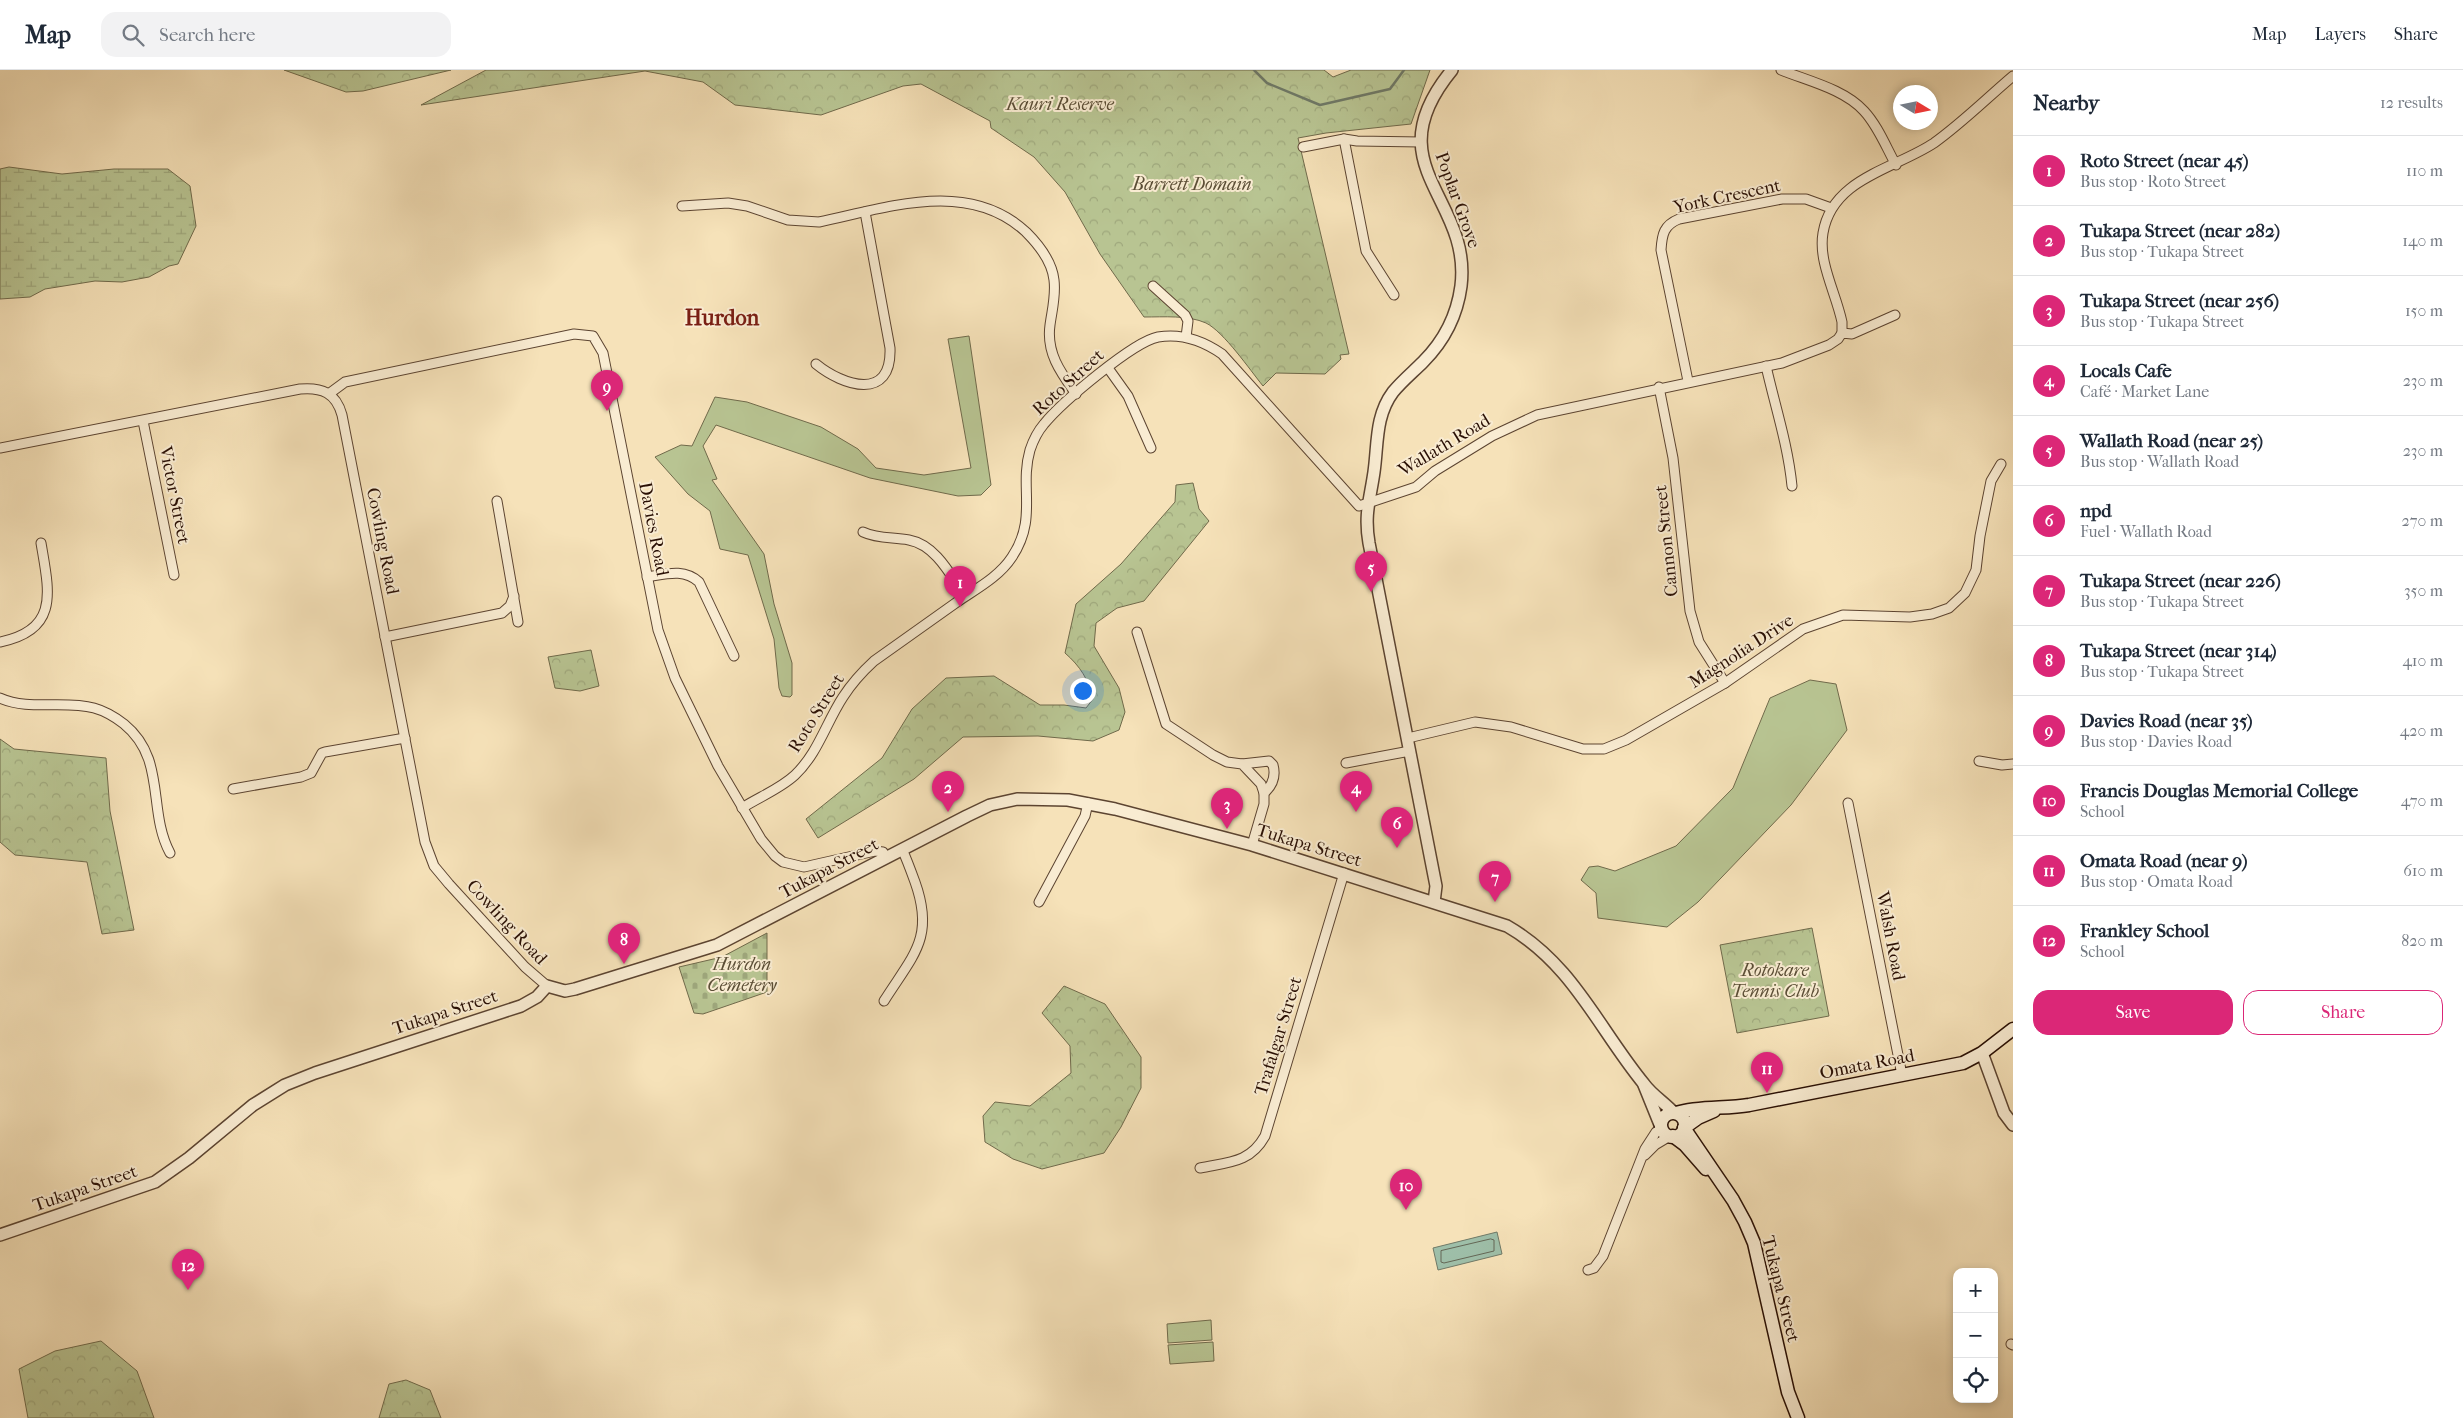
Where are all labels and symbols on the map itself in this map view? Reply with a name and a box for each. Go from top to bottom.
north arrow [1893,85,1938,130]
park label: Kauri Reserve [1004,94,1114,115]
street label: Poplar Grove [1430,149,1485,251]
park label: Barrett Domain [1131,174,1252,195]
street label: York Crescent [1671,175,1783,218]
district label: Hurdon [685,305,759,331]
street label: Roto Street [1028,344,1109,420]
pin: 9 [591,370,623,411]
street label: Wallath Road [1394,410,1494,482]
street label: Victor Street [155,443,194,546]
street label: Davies Road [634,480,673,578]
street label: Cannon Street [1650,484,1683,598]
street label: Cowling Road [362,486,403,597]
pin: 5 [1355,551,1387,592]
pin: 1 [944,566,976,607]
street label: Magnolia Drive [1685,610,1798,693]
street label: Roto Street [784,670,849,756]
your location [1070,678,1096,704]
pin: 2 [932,771,964,812]
pin: 4 [1340,771,1372,812]
pin: 3 [1211,788,1243,829]
pin: 6 [1381,807,1413,848]
street label: Tukapa Street [1254,820,1365,872]
street label: Tukapa Street [776,833,883,903]
pin: 7 [1479,861,1511,902]
street label: Cowling Road [462,876,551,969]
street label: Walsh Road [1871,889,1909,983]
pin: 8 [608,923,640,964]
park label: Hurdon Cemetery [707,954,777,996]
park label: Rotokare Tennis Club [1731,960,1819,1002]
street label: Trafalgar Street [1250,974,1307,1098]
street label: Tukapa Street [390,985,501,1039]
street label: Omata Road [1818,1045,1917,1084]
pin: 11 [1751,1052,1783,1093]
street label: Tukapa Street [30,1161,141,1216]
pin: 10 [1390,1169,1422,1210]
street label: Tukapa Street [1757,1234,1804,1345]
pin: 12 [172,1249,204,1290]

